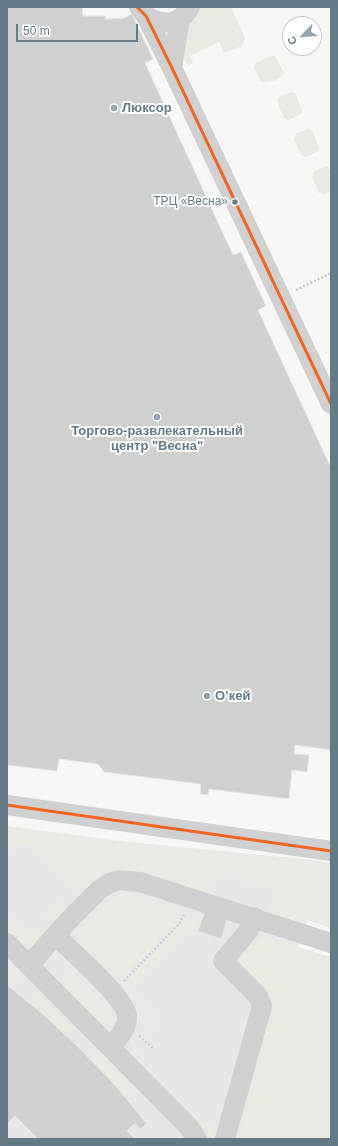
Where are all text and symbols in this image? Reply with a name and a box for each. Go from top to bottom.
scale bar [18,16,140,42]
north arrow [282,16,322,56]
text: 50 m [23,24,50,38]
text: С [285,35,299,47]
place label: Люксор [122,100,172,116]
marker: Люксор [109,103,119,113]
place label: ТРЦ «Весна» [153,195,228,209]
marker: ТРЦ «Весна» [230,197,240,207]
marker: Торгово-развлекательный центр "Весна" [152,412,162,422]
place label: Торгово-развлекательный центр "Весна" [71,423,243,454]
place label: О’кей [215,688,250,704]
marker: О’кей [202,691,212,701]

